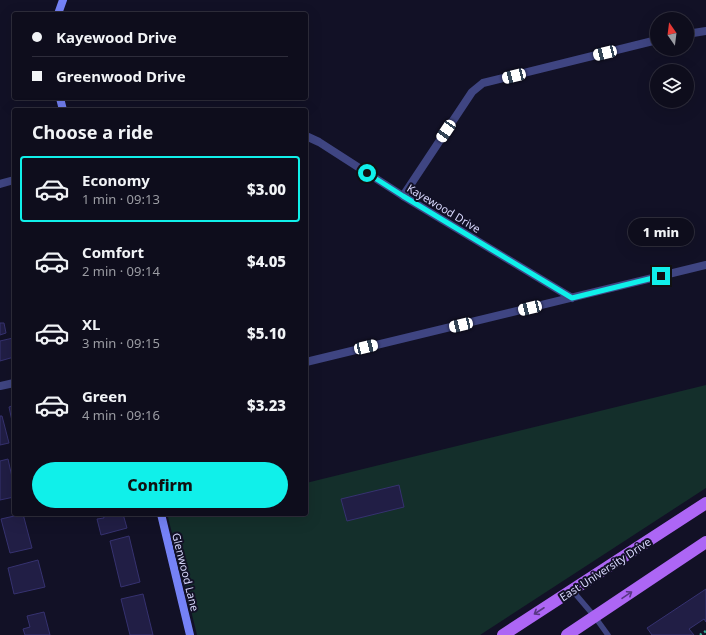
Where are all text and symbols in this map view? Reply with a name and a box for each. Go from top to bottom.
north arrow [650,12,694,56]
map controls [650,12,694,108]
text: Kayewood Drive [56,27,177,47]
car [592,44,618,62]
button: layers [650,64,694,108]
text: Greenwood Drive [56,66,186,86]
car [501,67,527,85]
car [434,118,458,144]
text: Choose a ride [32,120,153,144]
route start [358,164,376,182]
text: Economy [82,170,150,190]
icon: car [34,171,70,207]
text: $3.00 [247,179,286,199]
street label: Kayewood Drive [404,180,484,236]
text: 1 min · 09:13 [82,190,160,208]
callout: 1 min [628,218,694,246]
text: 1 min [643,223,679,241]
text: Comfort [82,242,144,262]
icon: car [34,243,70,279]
text: $4.05 [247,251,286,271]
text: 2 min · 09:14 [82,262,160,280]
route end [652,267,670,285]
car [517,299,543,317]
text: XL [82,314,100,334]
icon: car [34,315,70,351]
car [448,316,474,334]
text: $5.10 [247,323,286,343]
text: 3 min · 09:15 [82,334,160,352]
car [353,338,379,356]
text: Green [82,386,127,406]
icon: car [34,387,70,423]
text: $3.23 [247,395,286,415]
text: 4 min · 09:16 [82,406,160,424]
button: Confirm [32,462,288,508]
street label: Glenwood Lane [169,531,203,613]
street label: East University Drive [556,534,654,604]
one-way arrow [621,591,632,599]
one-way arrow [533,608,545,616]

